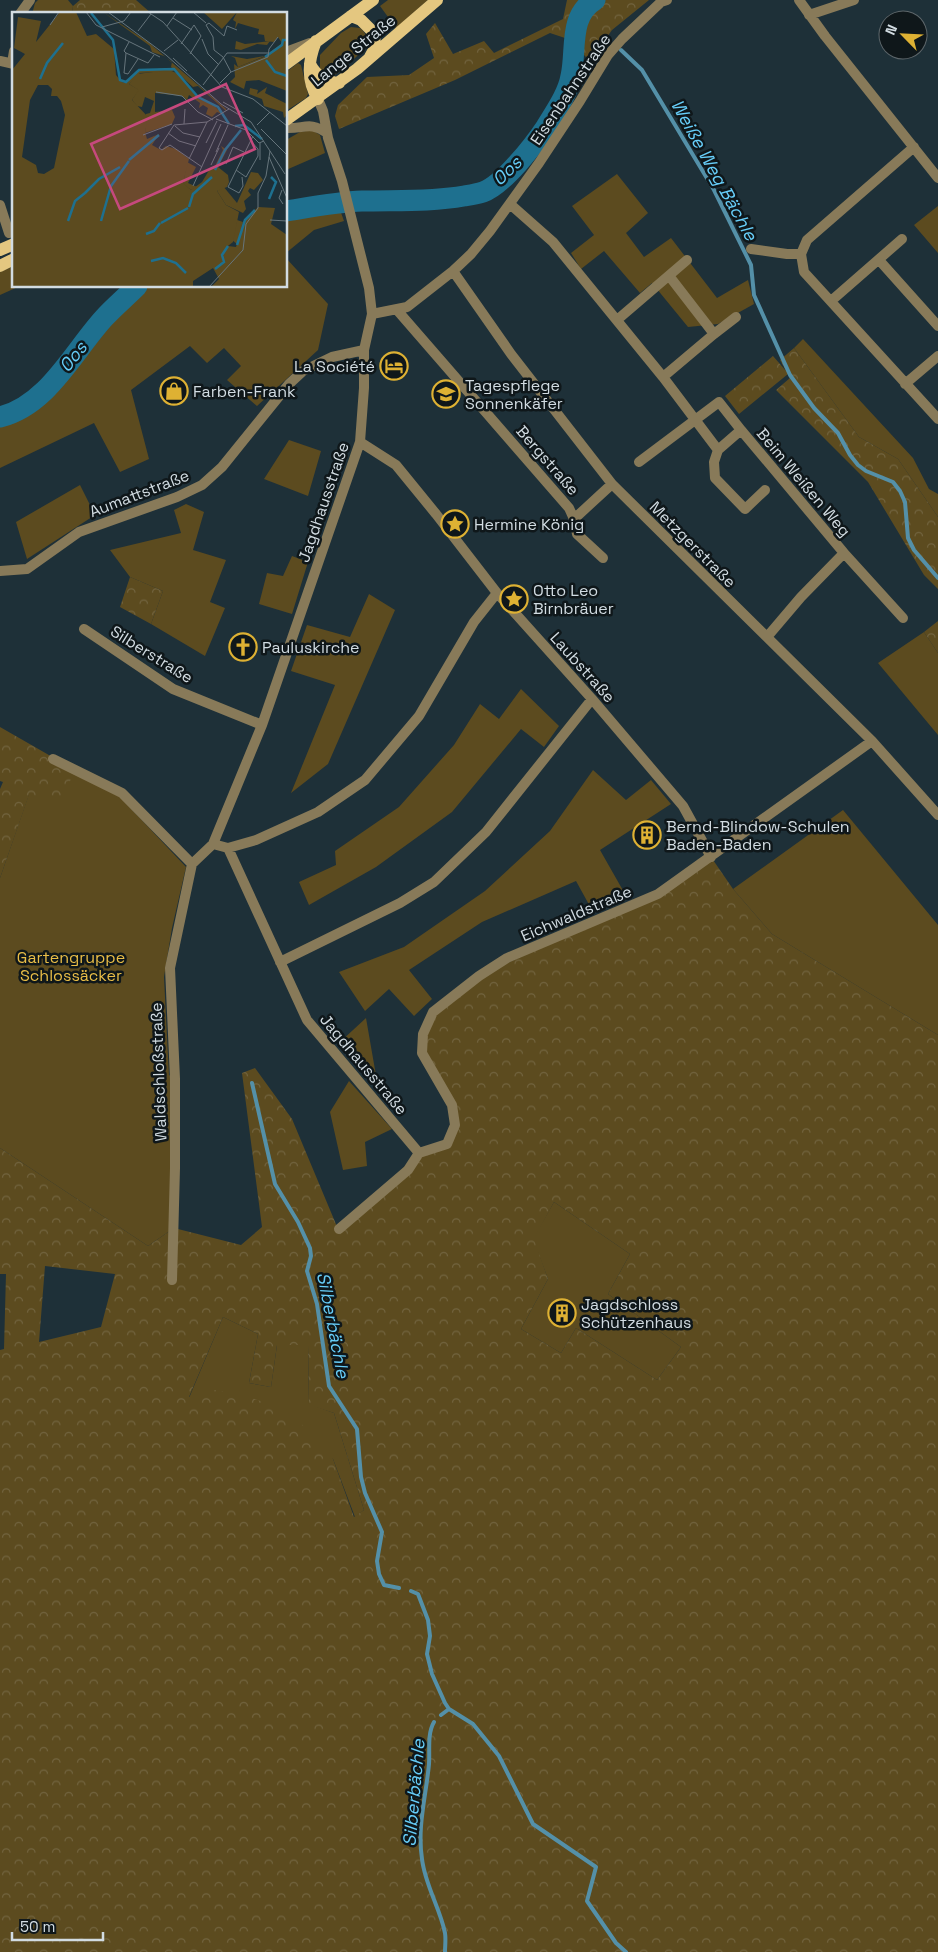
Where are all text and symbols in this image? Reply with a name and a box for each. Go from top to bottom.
street label: Lange Straße [307,10,400,91]
north arrow [878,10,928,60]
inset map [12,12,288,288]
text: N [881,22,901,38]
street label: Eisenbahnstraße [525,30,615,149]
water label: Weiße Weg Bächle [666,95,763,246]
water label: Oos [487,151,527,190]
water label: Oos [53,336,92,377]
hotel icon: La Société [379,351,409,381]
place label: La Société [294,356,375,377]
place label: Tagespflege Sonnenkäfer [465,375,563,414]
shop icon: Farben-Frank [159,376,189,406]
school or university icon: Tagespflege Sonnenkäfer [431,379,461,409]
place label: Farben-Frank [193,381,296,402]
street label: Bergstraße [511,421,584,500]
street label: Beim Weißen Weg [752,424,855,541]
street label: Jagdhausstraße [293,439,354,565]
street label: Aumattstraße [86,465,192,522]
street label: Metzgerstraße [645,497,740,592]
place icon: Hermine König [440,509,470,539]
place label: Hermine König [474,514,584,535]
place label: Otto Leo Birnbräuer [533,580,614,619]
place icon: Otto Leo Birnbräuer [499,584,529,614]
street label: Silberstraße [107,621,197,688]
street label: Laubstraße [545,628,620,707]
church icon: Pauluskirche [228,632,258,662]
place label: Pauluskirche [262,637,360,658]
place label: Bernd-Blindow-Schulen Baden-Baden [666,816,850,855]
building icon: Bernd-Blindow-Schulen Baden-Baden [632,820,662,850]
street label: Eichwaldstraße [518,881,635,946]
park label: Gartengruppe Schlossäcker [17,947,125,986]
street label: Waldschloßstraße [146,1002,171,1142]
street label: Jagdhausstraße [315,1009,412,1119]
water label: Silberbächle [312,1270,355,1381]
place label: Jagdschloss Schützenhaus [581,1294,692,1333]
building icon: Jagdschloss Schützenhaus [547,1298,577,1328]
water label: Silberbächle [397,1737,430,1847]
scale bar [12,1910,104,1942]
text: 50 m [20,1917,55,1936]

